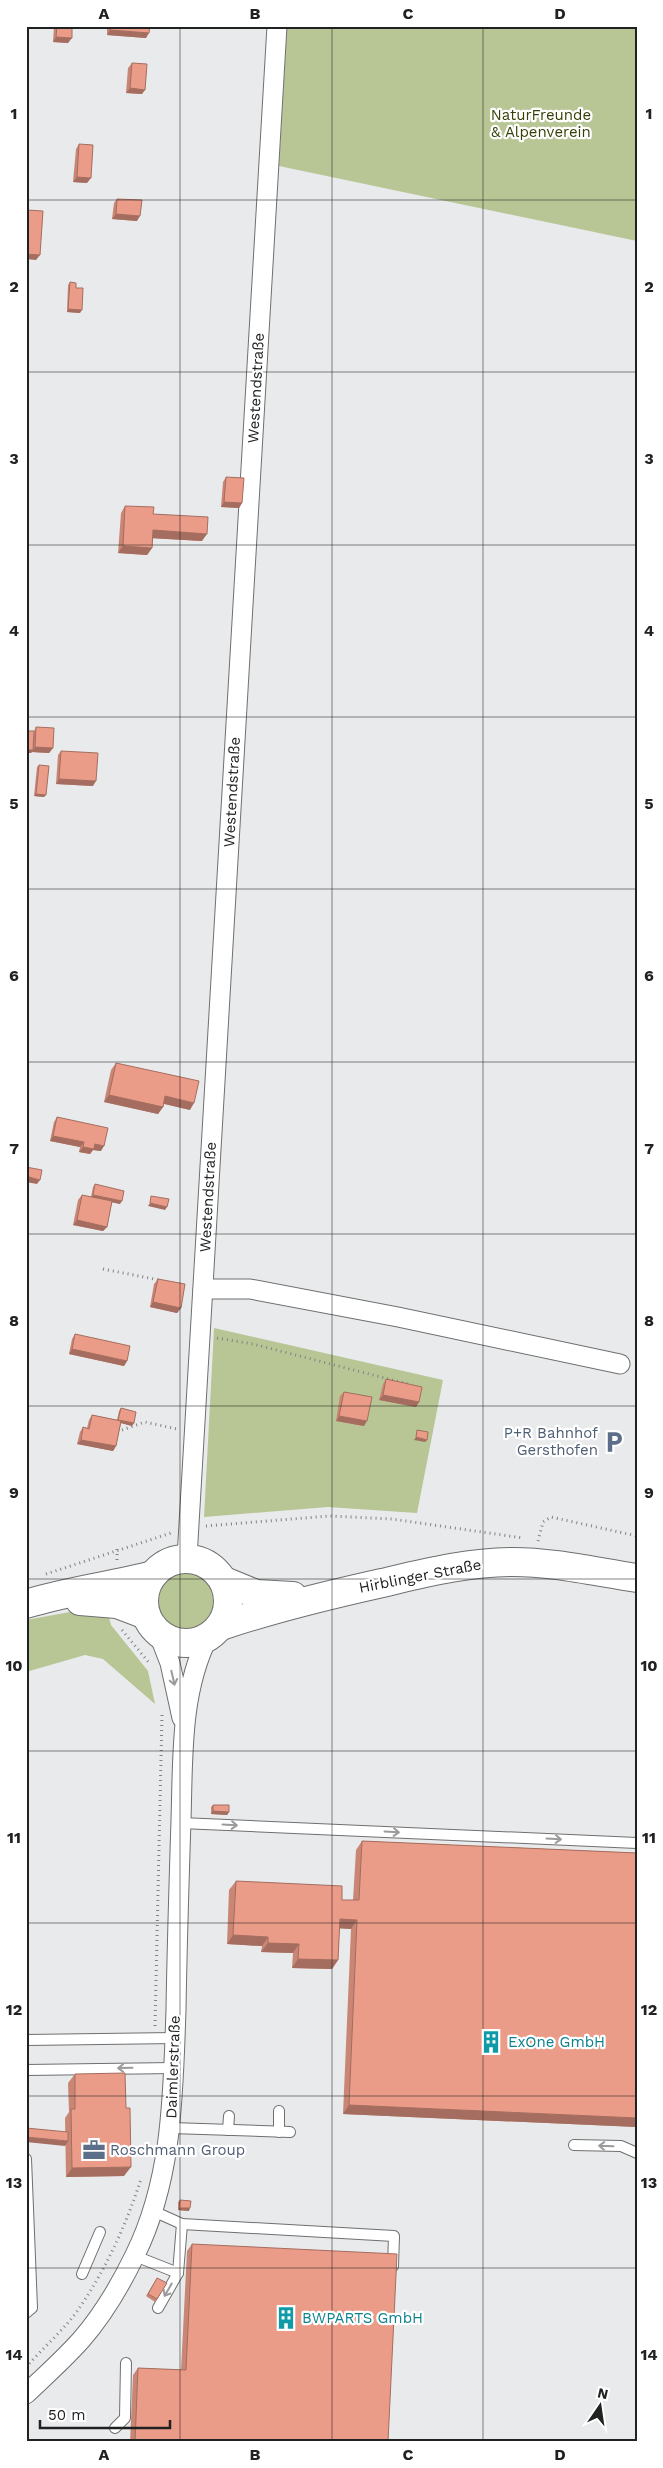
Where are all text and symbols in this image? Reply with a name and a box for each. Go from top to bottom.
text: A [99,4,110,23]
text: B [250,4,261,23]
text: C [403,4,414,23]
text: D [554,4,566,23]
text: 1 [11,104,17,123]
text: 1 [646,104,652,123]
park label: NaturFreunde & Alpenverein [491,106,591,141]
text: 2 [9,277,19,296]
text: 2 [644,277,654,296]
street label: Westendstraße [244,332,268,444]
text: 3 [9,449,19,468]
text: 3 [644,449,654,468]
text: 4 [9,621,19,640]
text: 4 [644,621,654,640]
street label: Westendstraße [220,736,244,848]
text: 5 [9,794,19,813]
text: 5 [644,794,654,813]
text: 6 [9,966,19,985]
text: 6 [644,966,654,985]
text: 7 [9,1139,19,1158]
text: 7 [644,1139,654,1158]
street label: Westendstraße [196,1141,220,1253]
text: 8 [9,1311,19,1330]
text: 8 [644,1311,654,1330]
place label: P+R Bahnhof Gersthofen [504,1424,598,1459]
parking icon: P+R Bahnhof Gersthofen [601,1429,627,1455]
text: 9 [9,1483,19,1502]
text: 9 [644,1483,654,1502]
street label: Hirblinger Straße [357,1555,483,1597]
text: 10 [5,1656,23,1675]
text: 10 [640,1656,658,1675]
one-way arrow [169,1670,178,1686]
one-way arrow [221,1820,237,1829]
text: 11 [7,1828,21,1847]
one-way arrow [384,1828,400,1837]
text: 11 [642,1828,656,1847]
one-way arrow [546,1835,562,1844]
text: 12 [6,2000,22,2019]
text: 12 [641,2000,657,2019]
street label: Daimlerstraße [162,2015,184,2119]
building icon: ExOne GmbH [478,2029,504,2055]
place label: ExOne GmbH [508,2033,605,2051]
one-way arrow [118,2063,134,2073]
office icon: Roschmann Group [81,2137,107,2163]
place label: Roschmann Group [110,2141,245,2159]
one-way arrow [598,2141,614,2151]
text: 13 [6,2173,22,2192]
text: 13 [641,2173,657,2192]
one-way arrow [163,2283,173,2298]
building icon: BWPARTS GmbH [273,2305,299,2331]
place label: BWPARTS GmbH [302,2309,423,2327]
text: 14 [5,2345,23,2364]
text: 14 [640,2345,658,2364]
north arrow [576,2380,626,2430]
text: N [596,2384,610,2402]
scale bar [40,2398,170,2430]
text: 50 m [48,2406,85,2424]
text: A [99,2445,110,2464]
text: B [250,2445,261,2464]
text: C [403,2445,414,2464]
text: D [554,2445,566,2464]

